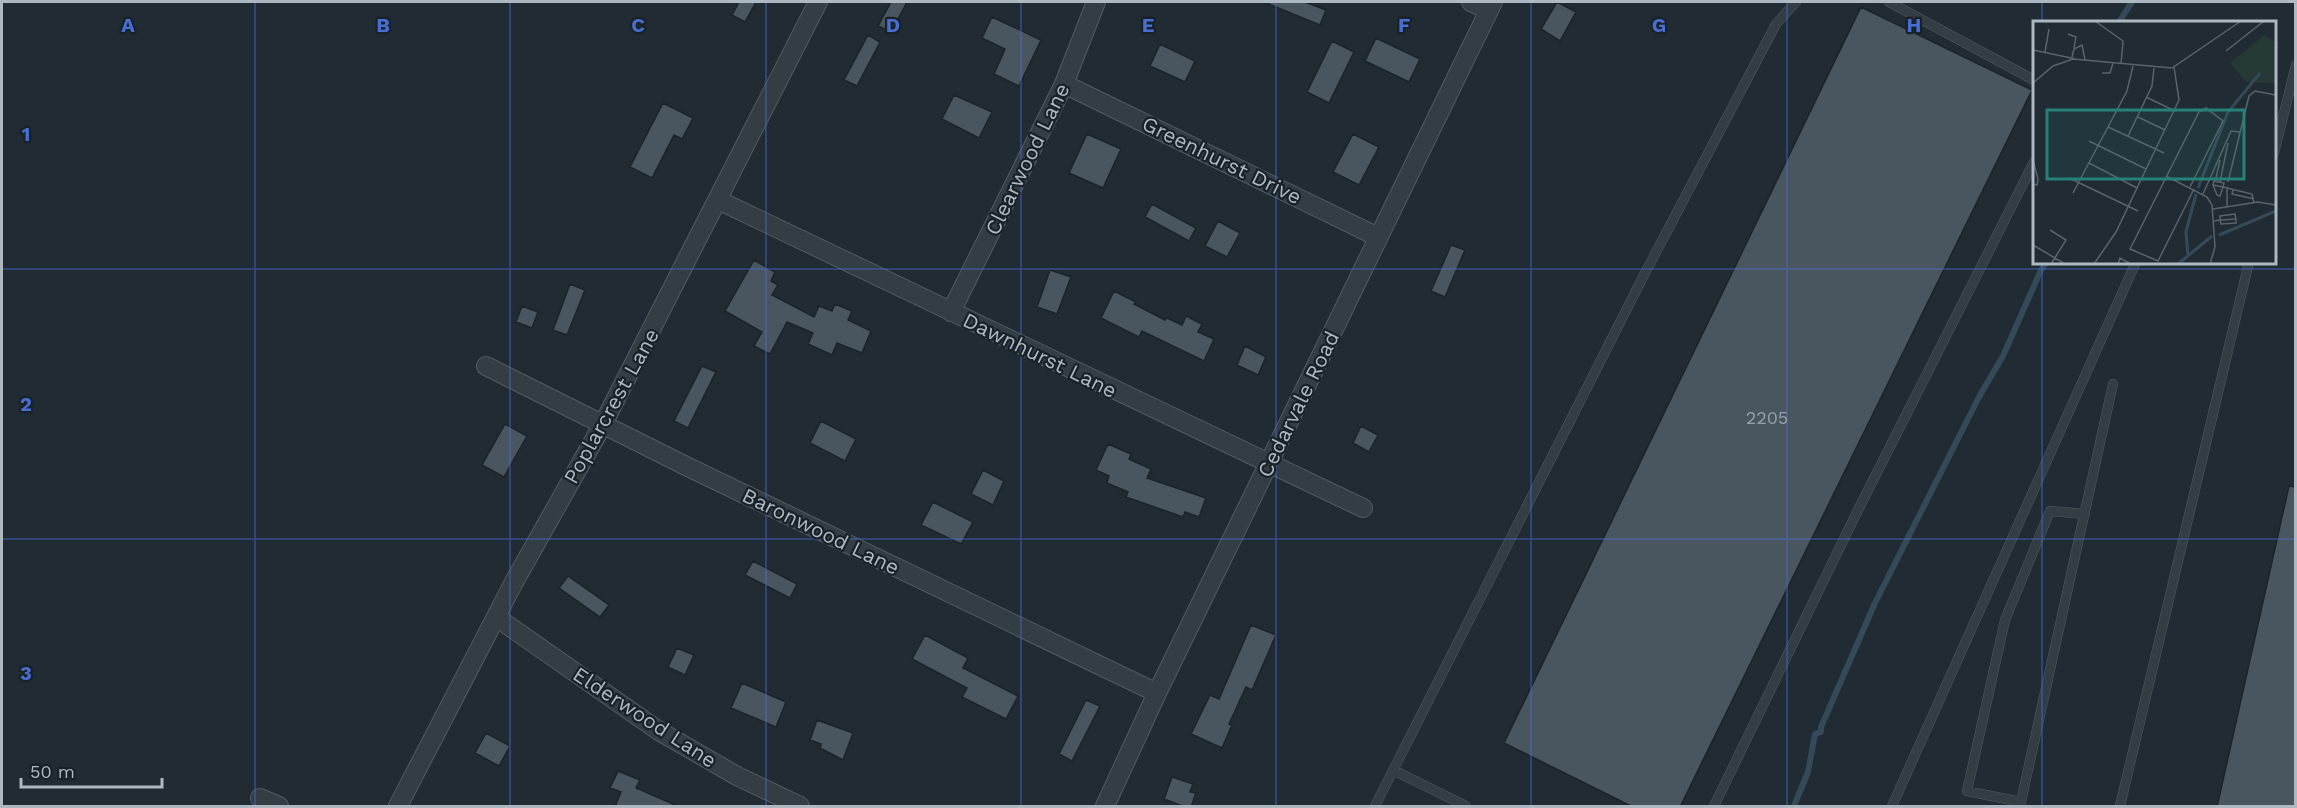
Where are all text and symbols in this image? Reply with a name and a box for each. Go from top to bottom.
text: A [121,13,135,37]
text: B [376,13,390,37]
text: C [631,13,645,37]
text: D [886,13,900,37]
text: E [1142,13,1154,37]
text: F [1398,13,1410,37]
text: G [1652,13,1666,37]
text: H [1907,13,1921,37]
inset map [2033,21,2276,264]
street label: Clearwood Lane [979,79,1075,239]
street label: Greenhurst Drive [1138,111,1306,209]
text: 1 [22,122,30,146]
street label: Dawnhurst Lane [959,307,1121,403]
street label: Poplarcrest Lane [558,324,664,488]
street label: Cedarvale Road [1252,327,1344,481]
text: 2 [20,392,32,416]
house number: 2205 [1746,407,1788,428]
street label: Baronwood Lane [738,482,904,580]
text: 3 [20,661,32,685]
street label: Elderwood Lane [569,661,721,773]
scale bar [21,751,162,789]
text: 50 m [30,761,75,782]

